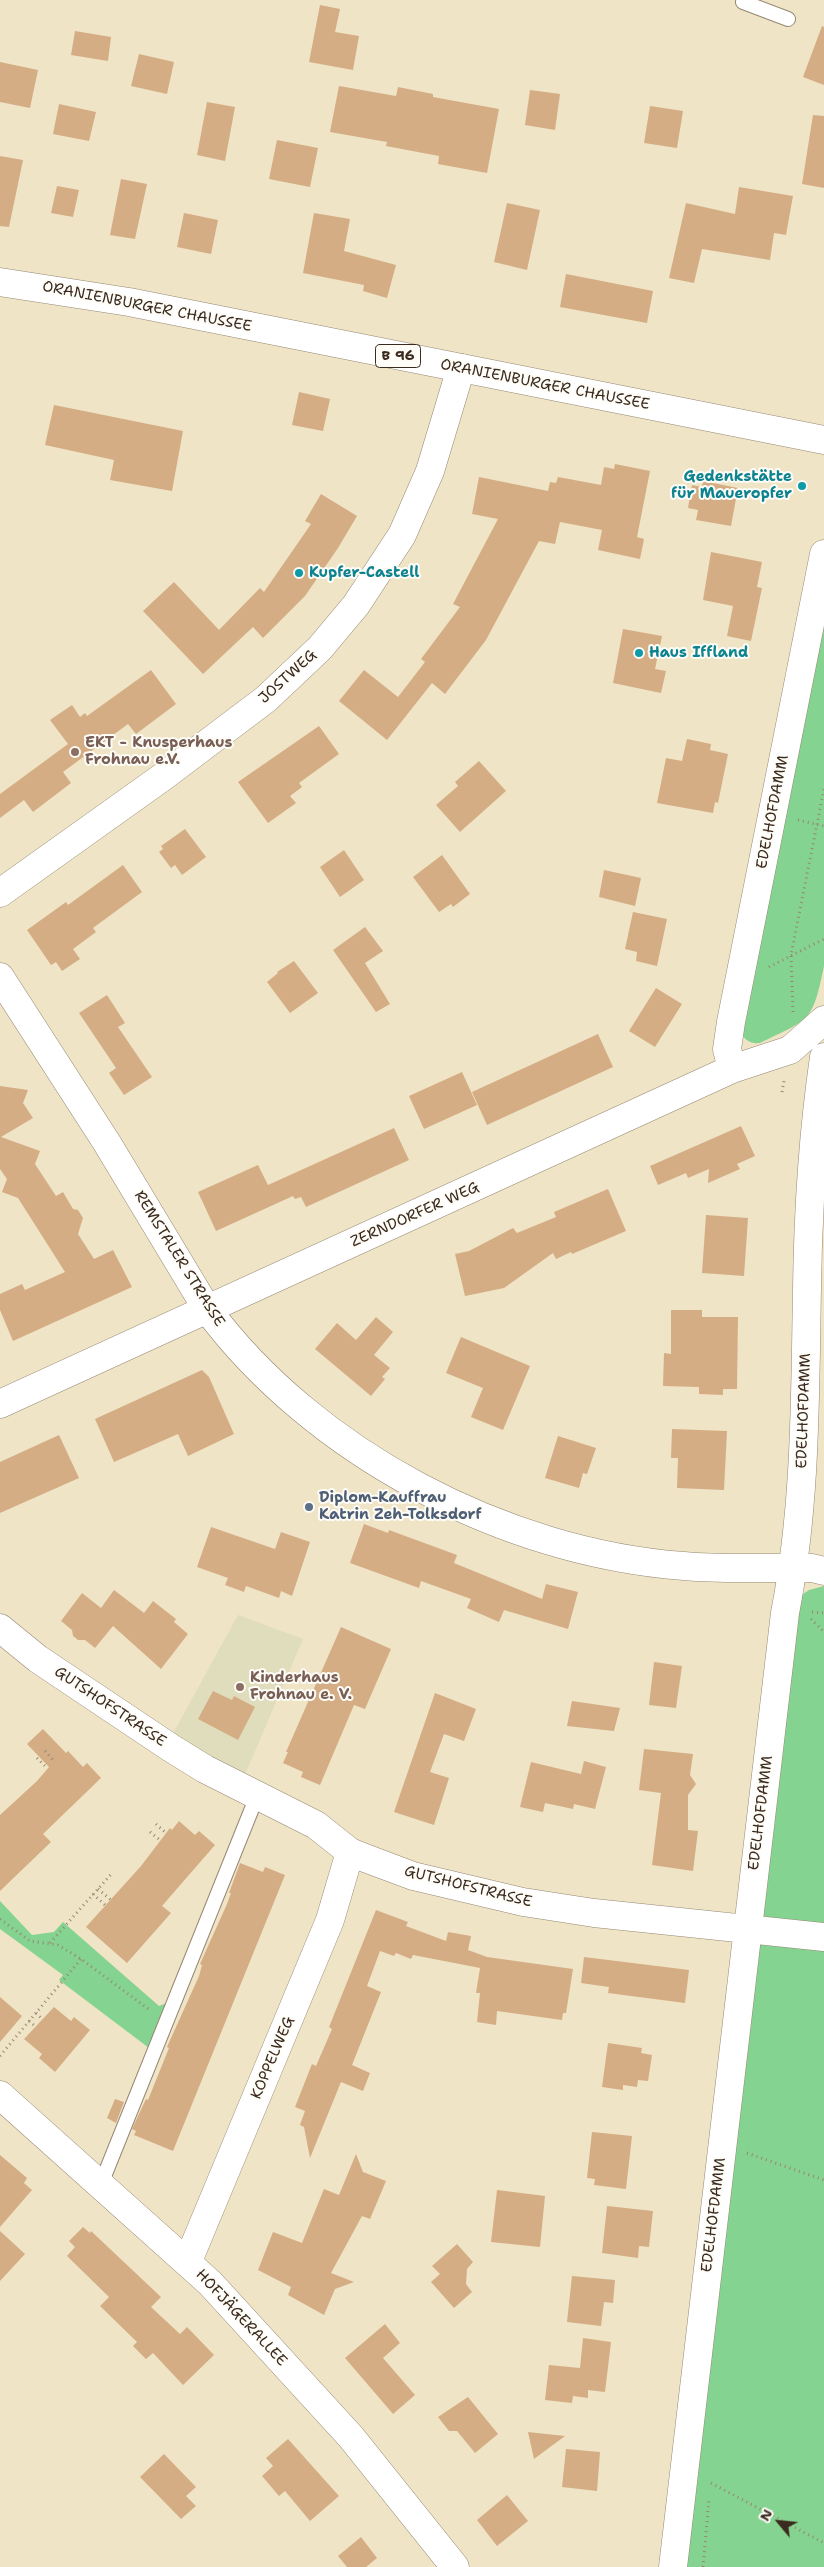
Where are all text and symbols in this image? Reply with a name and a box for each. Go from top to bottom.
street label: ORANIENBURGER CHAUSSEE [41,278,253,336]
road number: B 96 [376,344,420,368]
street label: ORANIENBURGER CHAUSSEE [439,356,651,414]
place label: Gedenkstätte für Maueropfer [671,468,792,503]
marker: Gedenkstätte für Maueropfer [796,480,808,492]
place label: Kupfer-Castell [309,564,419,582]
marker: Kupfer-Castell [293,567,305,579]
place label: Haus Iffland [649,644,748,662]
street label: JOSTWEG [255,646,321,708]
marker: Haus Iffland [633,647,645,659]
place label: EKT - Knusperhaus Frohnau e.V. [85,734,232,769]
marker: EKT - Knusperhaus Frohnau e.V. [69,746,81,758]
street label: EDELHOFDAMM [753,754,793,870]
street label: ZERNDORFER WEG [348,1179,482,1251]
street label: REMSTALER STRASSE [130,1188,228,1330]
street label: EDELHOFDAMM [793,1353,815,1469]
place label: Diplom-Kauffrau Katrin Zeh-Tolksdorf [319,1489,482,1524]
marker: Diplom-Kauffrau Katrin Zeh-Tolksdorf [303,1501,315,1513]
street label: GUTSHOFSTRASSE [51,1663,169,1751]
place label: Kinderhaus Frohnau e. V. [250,1669,352,1704]
marker: Kinderhaus Frohnau e. V. [234,1681,246,1693]
street label: EDELHOFDAMM [745,1755,777,1871]
street label: GUTSHOFSTRASSE [402,1862,534,1912]
street label: KOPPELWEG [247,2014,299,2102]
street label: EDELHOFDAMM [698,2157,730,2273]
street label: HOFJÄGERALLEE [192,2266,290,2370]
north arrow [754,2497,804,2547]
text: N [755,2506,776,2524]

